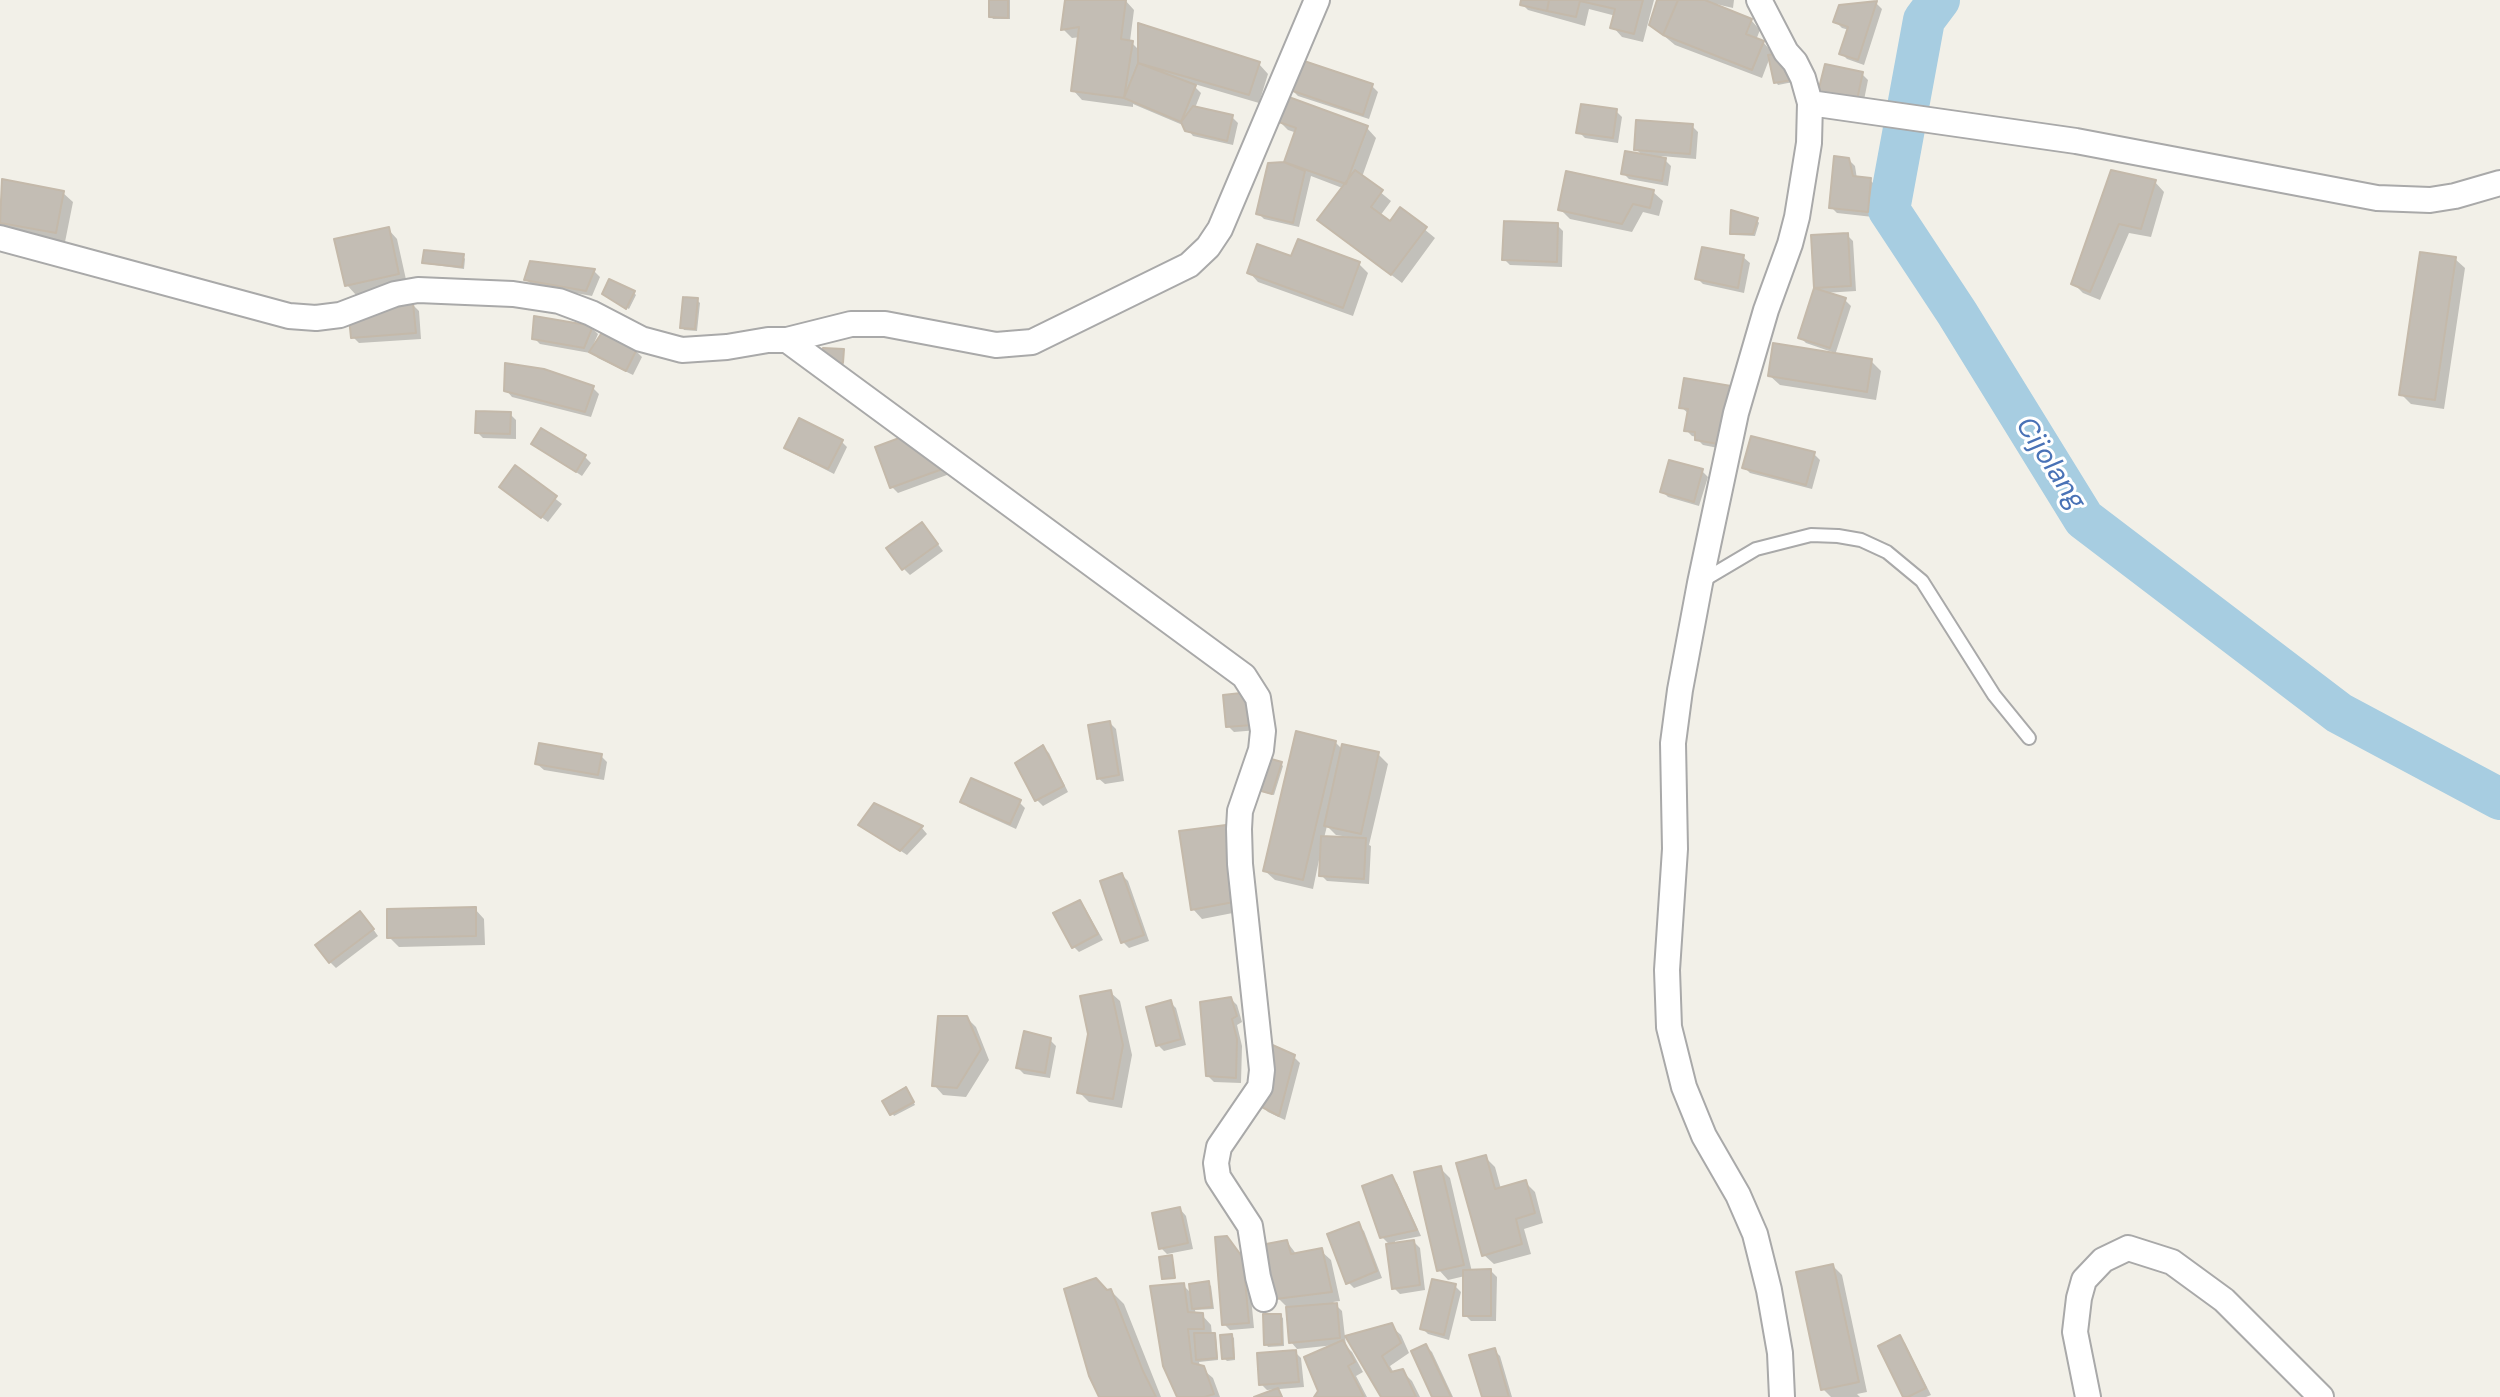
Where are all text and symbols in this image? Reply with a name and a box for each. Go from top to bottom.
water label: Cijolang [2008,411,2092,517]

